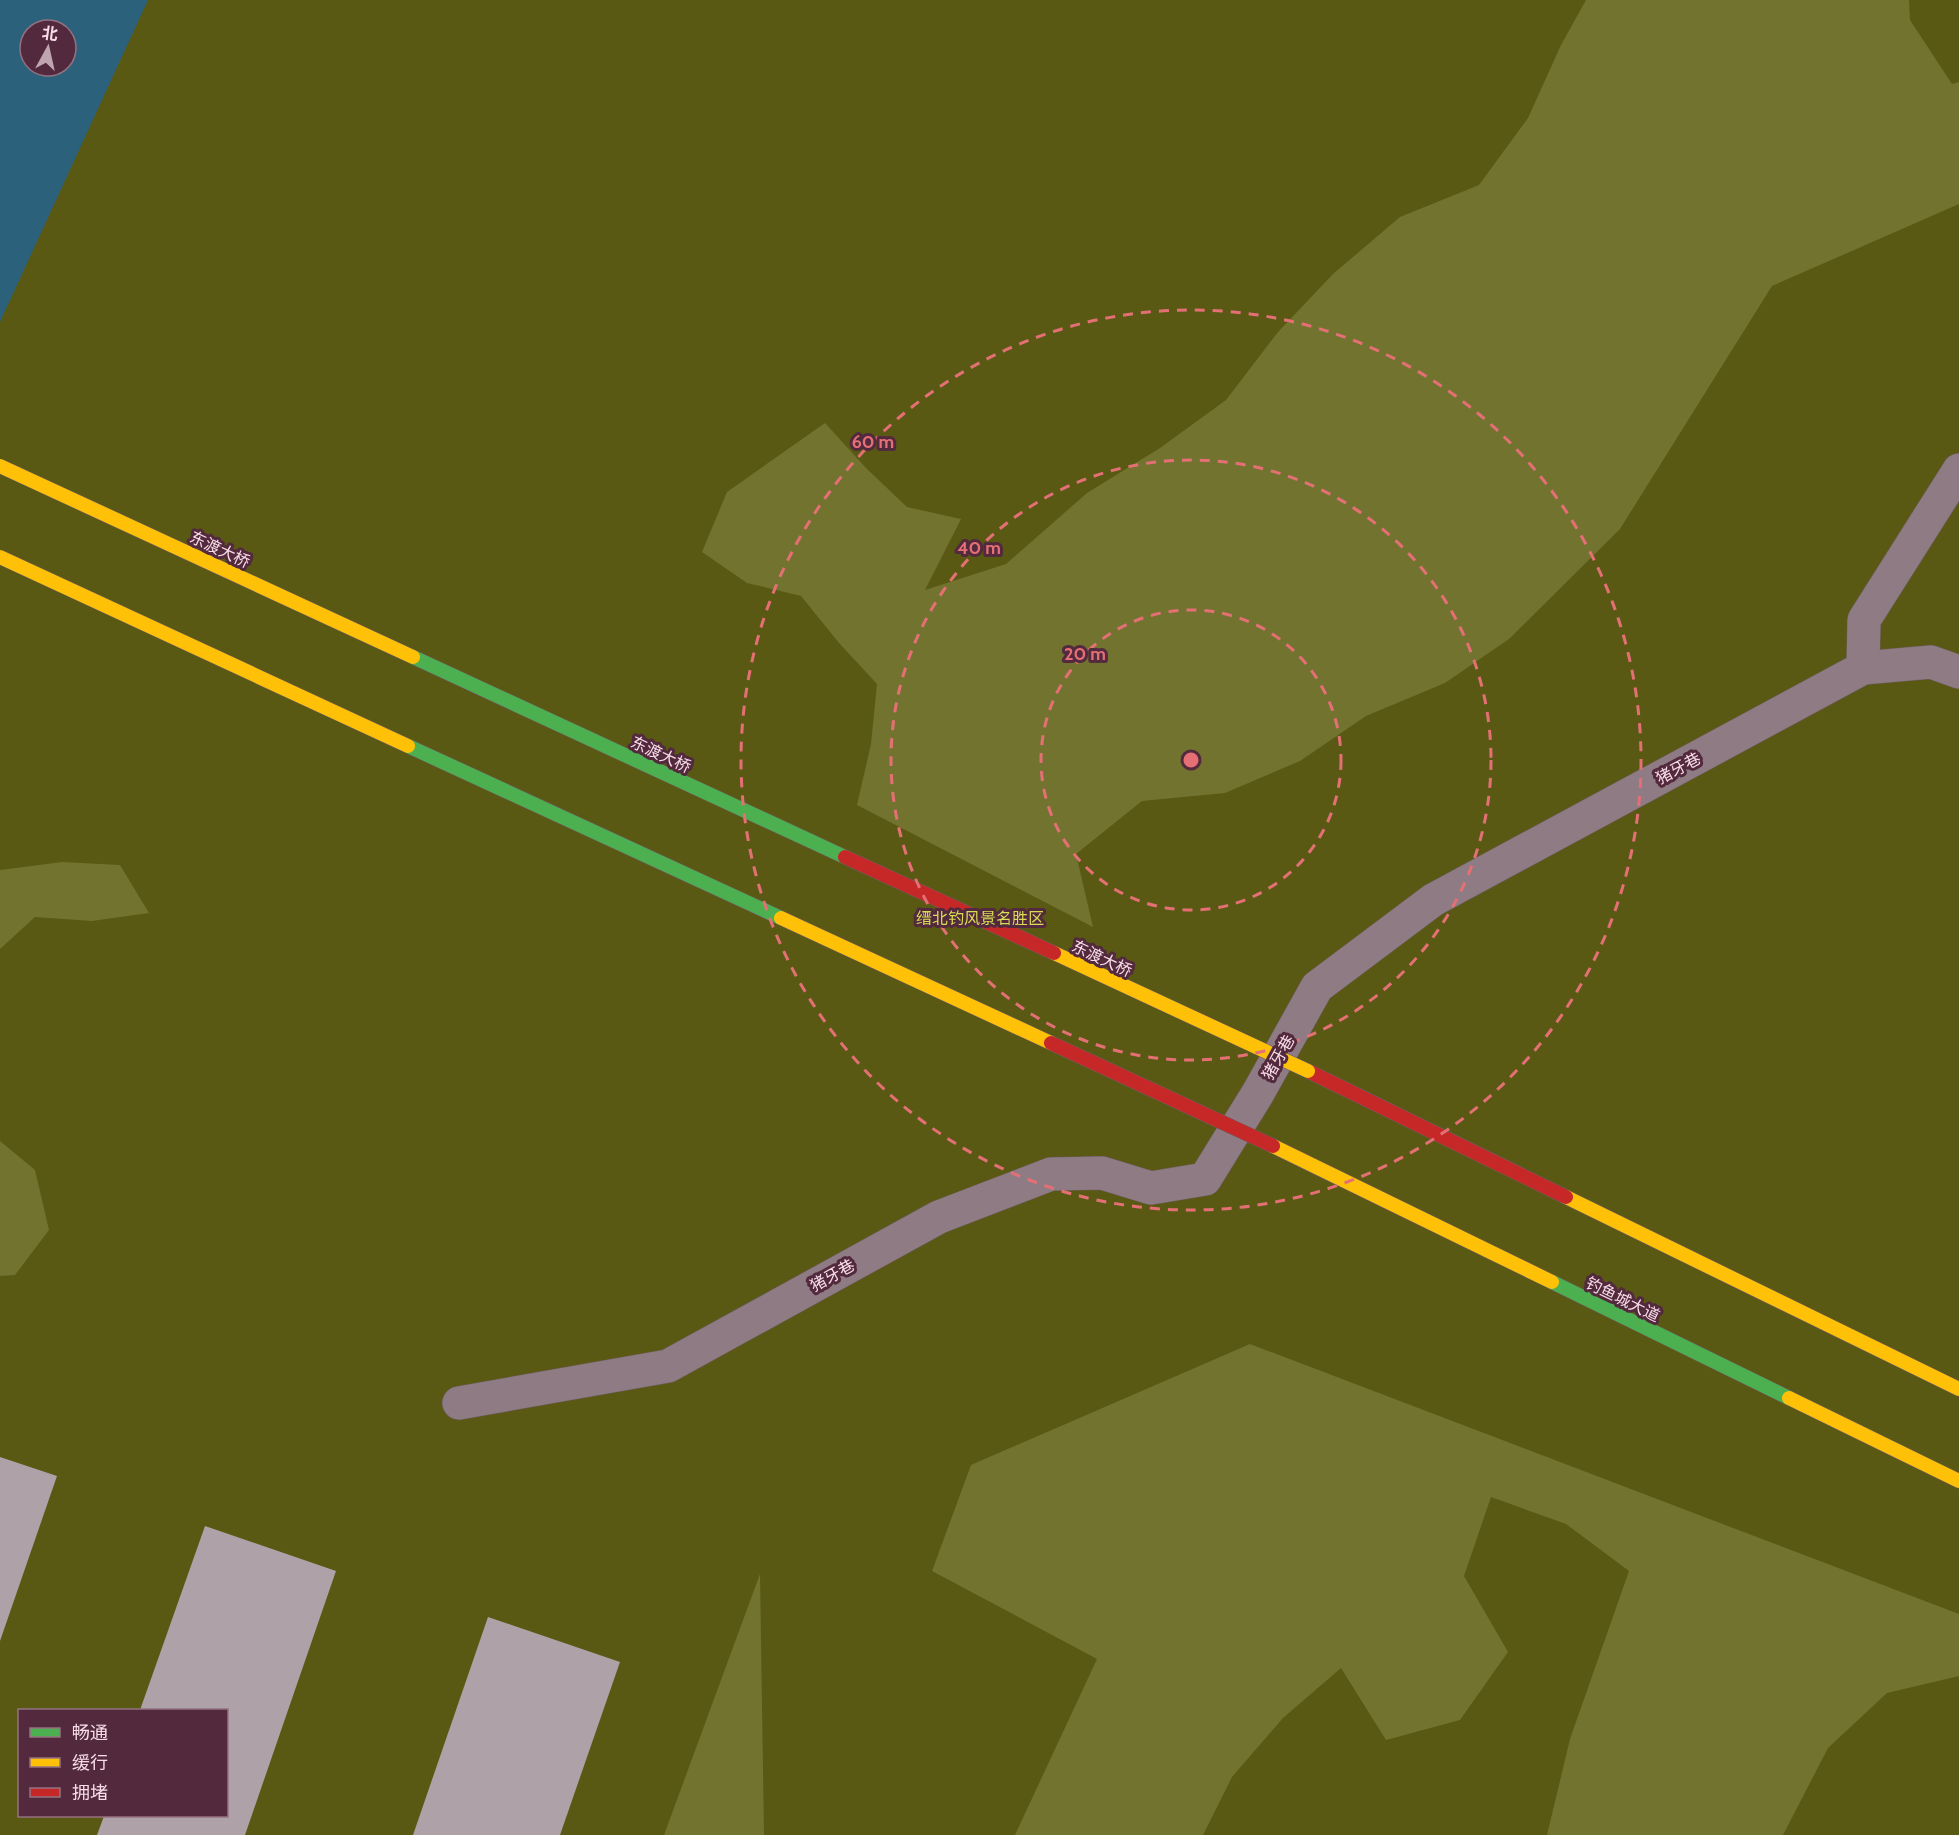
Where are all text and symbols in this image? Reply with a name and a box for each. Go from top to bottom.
north arrow [18,18,78,78]
text: 北 [41,23,59,44]
text: 60 m [852,431,894,453]
street label: 东渡大桥 [187,527,253,572]
text: 40 m [957,537,1001,559]
text: 20 m [1064,643,1106,665]
street label: 东渡大桥 [628,732,694,777]
street label: 猪牙巷 [1653,749,1704,788]
centre of rings [1181,750,1201,770]
park label: 缙北钓风景名胜区 [916,909,1044,928]
street label: 东渡大桥 [1069,936,1135,981]
street label: 猪牙巷 [1258,1032,1298,1083]
street label: 猪牙巷 [807,1255,858,1295]
street label: 钓鱼城大道 [1583,1273,1663,1326]
legend [18,1709,228,1817]
text: 畅通 [72,1722,108,1744]
text: 缓行 [72,1752,108,1774]
text: 拥堵 [72,1782,108,1804]

